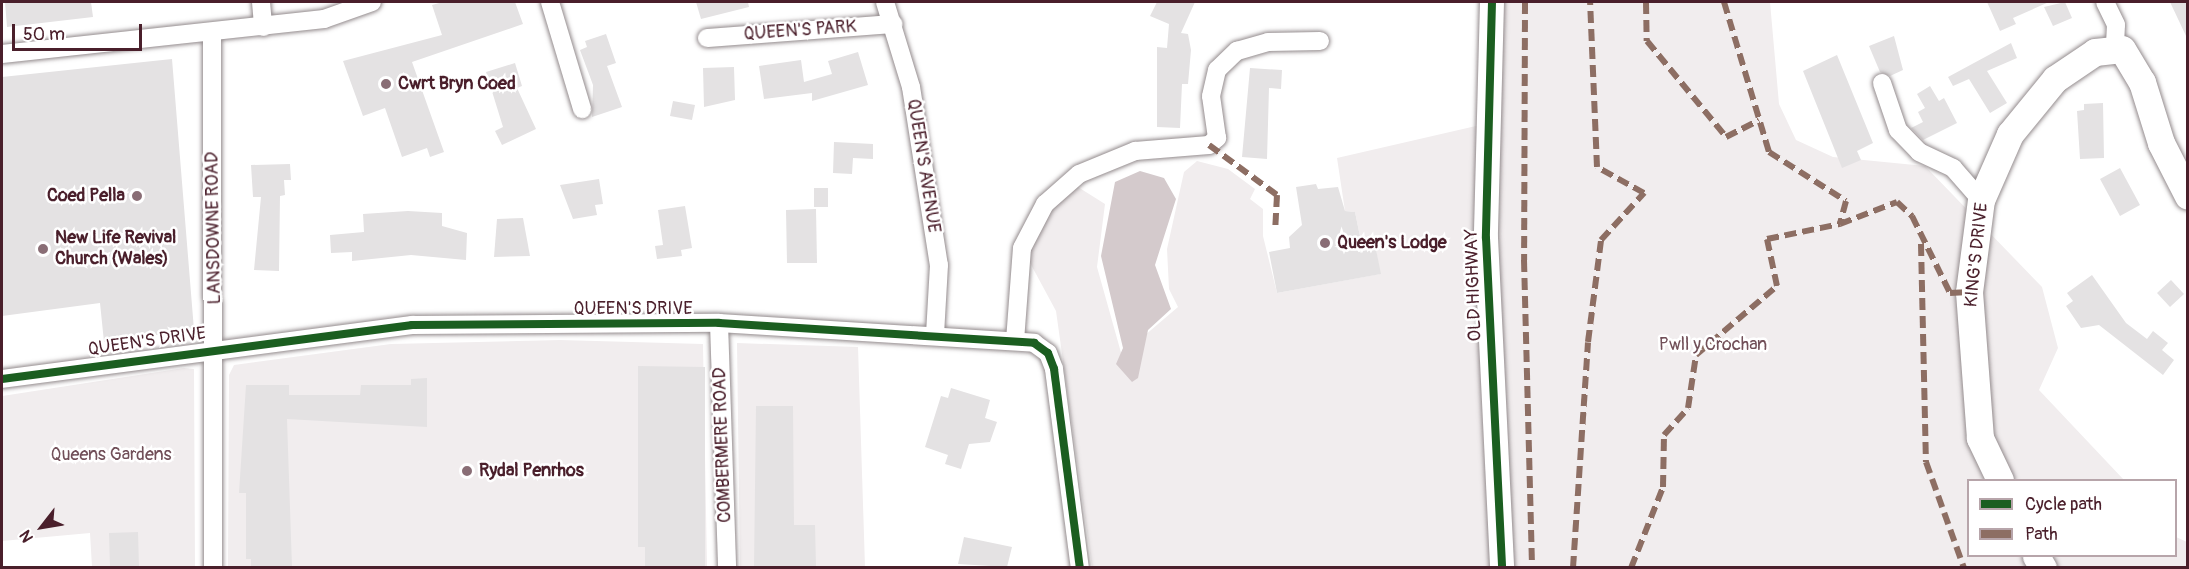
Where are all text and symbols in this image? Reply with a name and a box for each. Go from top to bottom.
scale bar [15,12,146,50]
street label: QUEEN'S PARK [743,16,857,46]
text: 50 m [23,23,65,46]
place label: Cwrt Bryn Coed [398,73,516,95]
marker: Cwrt Bryn Coed [379,77,393,91]
street label: QUEEN'S AVENUE [902,97,944,235]
street label: LANSDOWNE ROAD [202,151,226,305]
place label: Coed Pella [47,185,125,207]
marker: Coed Pella [130,189,144,203]
street label: KING'S DRIVE [1961,202,1993,308]
place label: New Life Revival Church (Wales) [55,228,176,270]
street label: OLD HIGHWAY [1461,228,1487,342]
place label: Queen's Lodge [1337,232,1447,254]
marker: Queen's Lodge [1318,236,1332,250]
marker: New Life Revival Church (Wales) [36,242,50,256]
street label: QUEEN'S DRIVE [573,298,693,320]
street label: QUEEN'S DRIVE [87,323,207,361]
park label: Pwll y Crochan [1659,334,1767,356]
street label: COMBERMERE ROAD [709,367,737,523]
park label: Queens Gardens [51,444,171,466]
place label: Rydal Penrhos [479,460,584,482]
marker: Rydal Penrhos [460,464,474,478]
legend [1967,479,2177,557]
text: Cycle path [2025,493,2102,516]
north arrow [12,497,72,557]
text: Path [2025,523,2058,546]
text: N [15,526,38,546]

